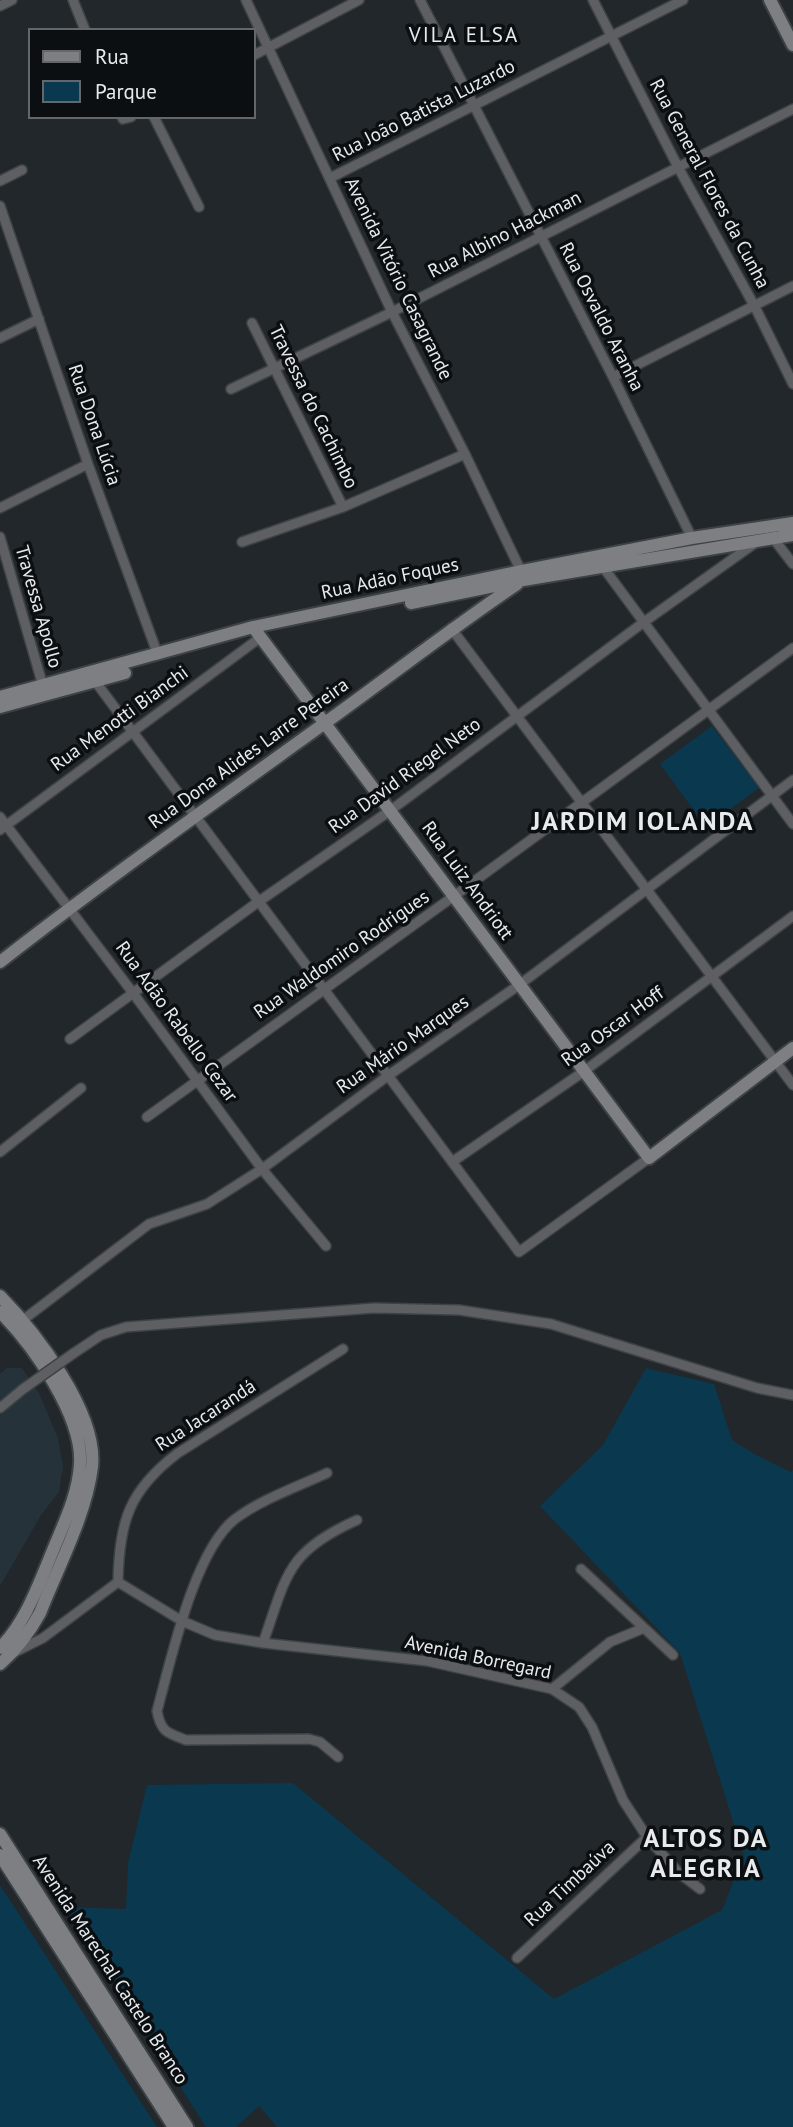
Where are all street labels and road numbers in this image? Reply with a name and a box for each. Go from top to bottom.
street label: Rua João Batista Luzardo [329,55,519,167]
street label: Rua General Flores da Cunha [644,75,774,293]
street label: Avenida Vitório Casagrande [339,174,457,384]
street label: Rua Albino Hackman [425,187,585,283]
street label: Rua Osvaldo Aranha [554,239,648,395]
street label: Travessa do Cachimbo [264,322,362,492]
street label: Rua Dona Lúcia [63,361,125,489]
street label: Travessa Apollo [10,543,66,671]
street label: Rua Adão Foques [319,553,461,605]
street label: Rua Menotti Bianchi [47,662,193,776]
street label: Rua Dona Alides Larre Pereira [145,674,353,834]
street label: Rua David Riegel Neto [325,713,485,839]
street label: Rua Luiz Andriott [416,817,518,945]
street label: Rua Waldomiro Rodrigues [250,886,434,1024]
street label: Rua Adão Rabello Cezar [110,937,242,1107]
street label: Rua Oscar Hoff [557,982,669,1072]
street label: Rua Mário Marques [333,991,473,1099]
street label: Rua Jacarandá [152,1375,260,1457]
street label: Avenida Borregard [403,1631,553,1685]
street label: Rua Timbaúva [520,1836,620,1932]
street label: Avenida Marechal Castelo Branco [27,1851,193,2089]

